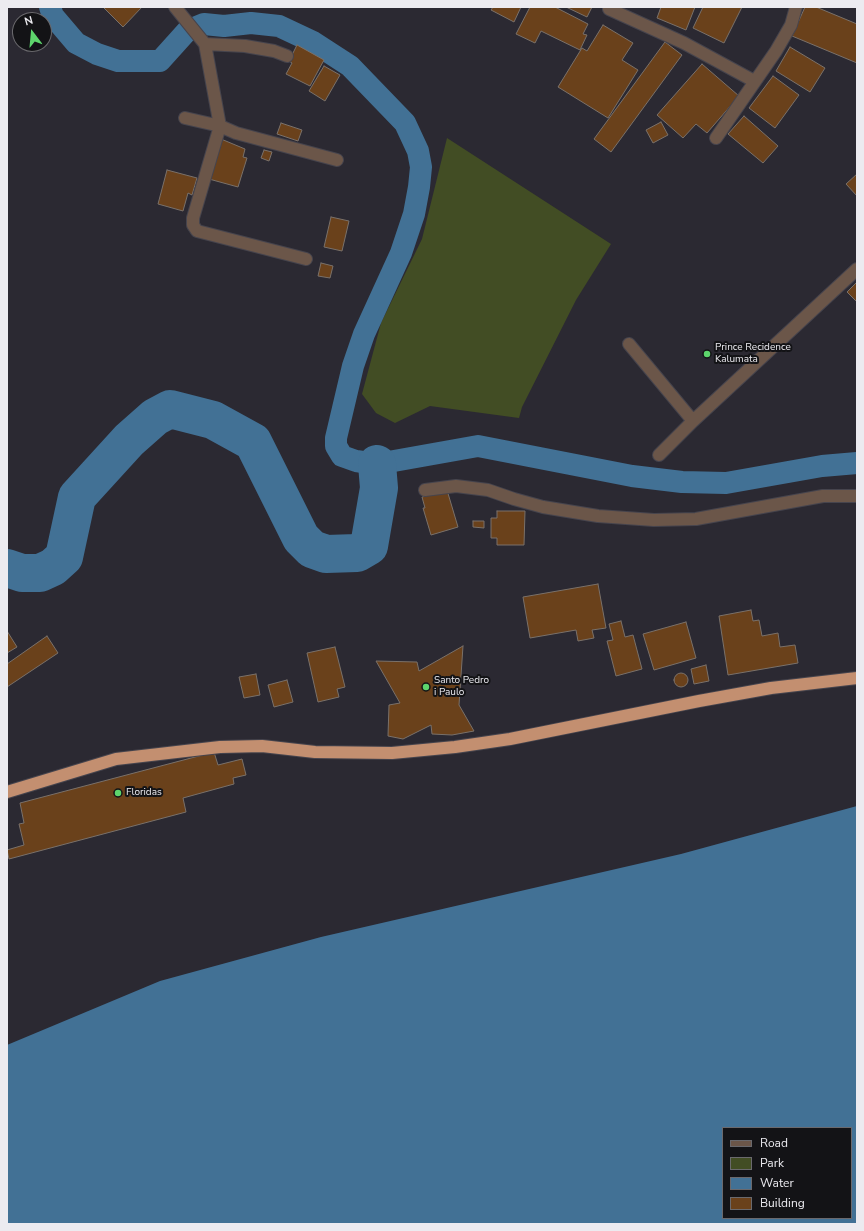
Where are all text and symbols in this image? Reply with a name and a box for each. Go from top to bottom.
north arrow [12,12,52,52]
text: N [23,13,35,29]
place label: Prince Recidence Kalumata [715,342,791,366]
marker: Prince Recidence Kalumata [702,349,712,359]
place label: Santo Pedro i Paulo [434,675,489,698]
marker: Santo Pedro i Paulo [421,682,431,692]
place label: Floridas [126,787,162,799]
marker: Floridas [113,788,123,798]
legend [722,1127,852,1219]
text: Road [760,1135,788,1151]
text: Park [760,1155,784,1171]
text: Water [760,1175,794,1191]
text: Building [760,1195,805,1211]

